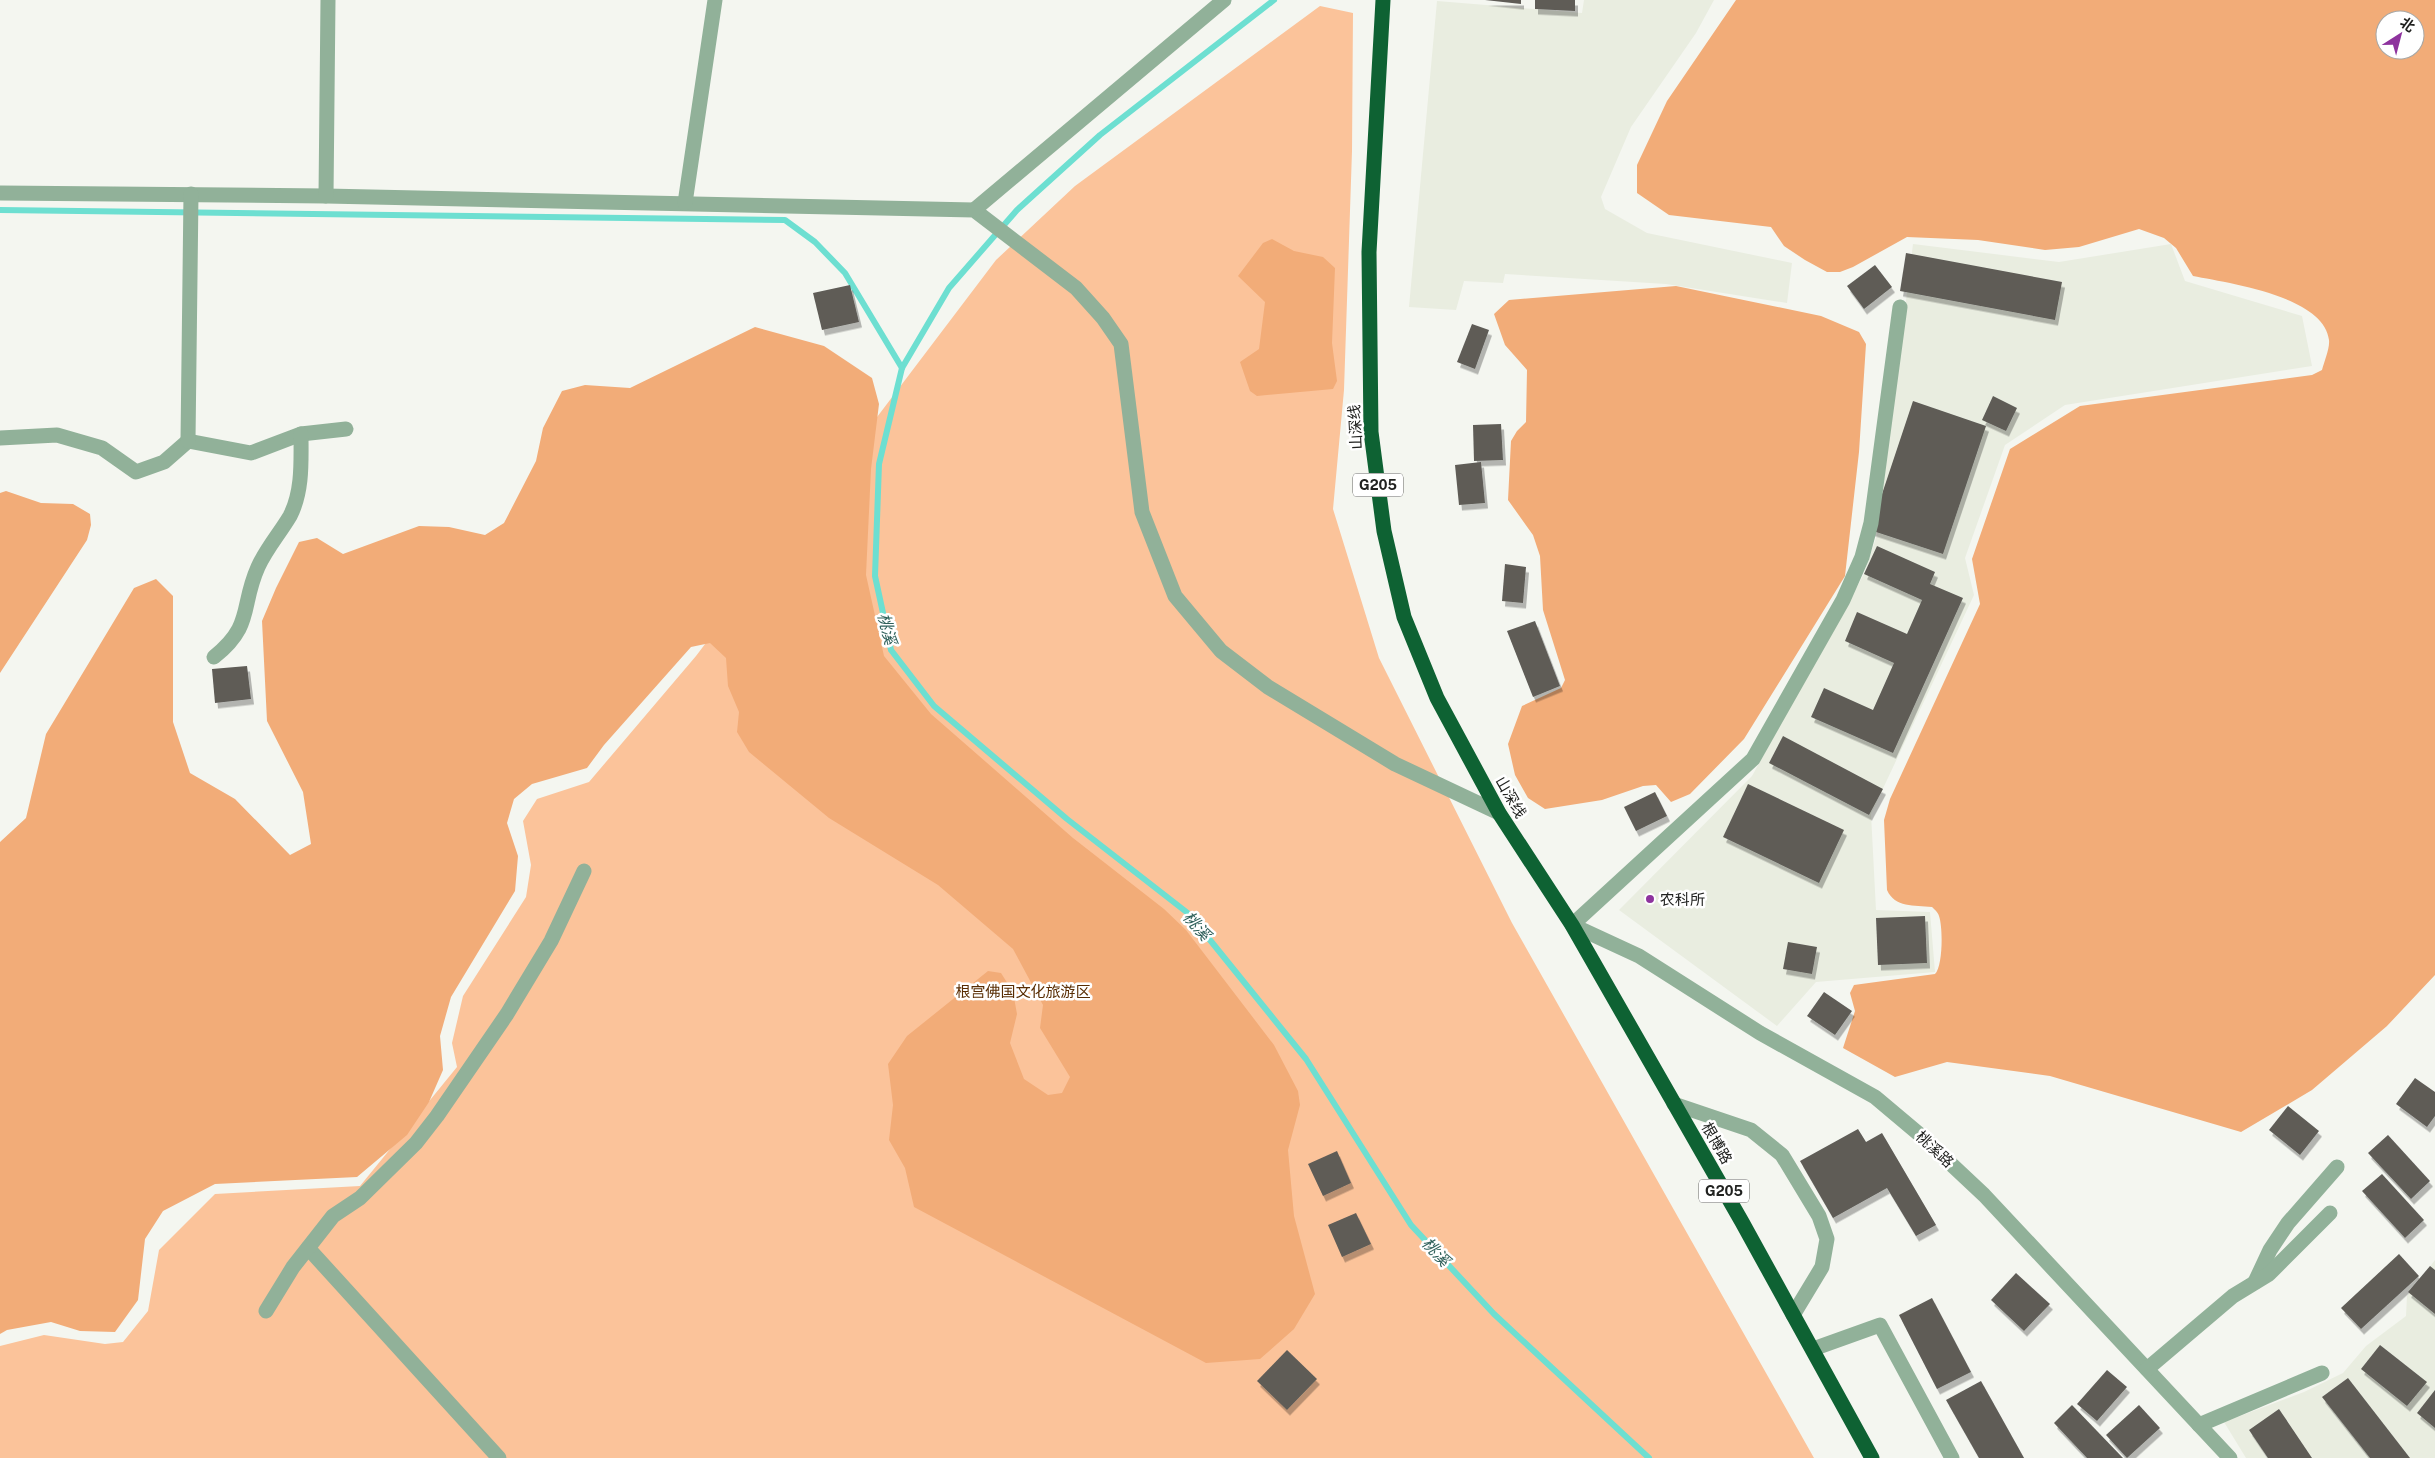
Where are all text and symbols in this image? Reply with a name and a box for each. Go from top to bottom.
north arrow [2375,10,2425,60]
text: 北 [2397,14,2418,35]
street label: 山深线 [1345,404,1365,450]
road number: G205 [1353,474,1403,496]
water label: 桃溪 [874,611,901,649]
street label: 山深线 [1492,773,1530,821]
place label: 农科所 [1660,891,1705,908]
marker: 农科所 [1644,893,1656,905]
water label: 桃溪 [1179,908,1216,946]
park label: 根宫佛国文化旅游区 [955,983,1091,1000]
street label: 根博路 [1698,1119,1736,1167]
street label: 桃溪路 [1913,1127,1957,1171]
road number: G205 [1699,1180,1749,1202]
water label: 桃溪 [1418,1234,1455,1272]

